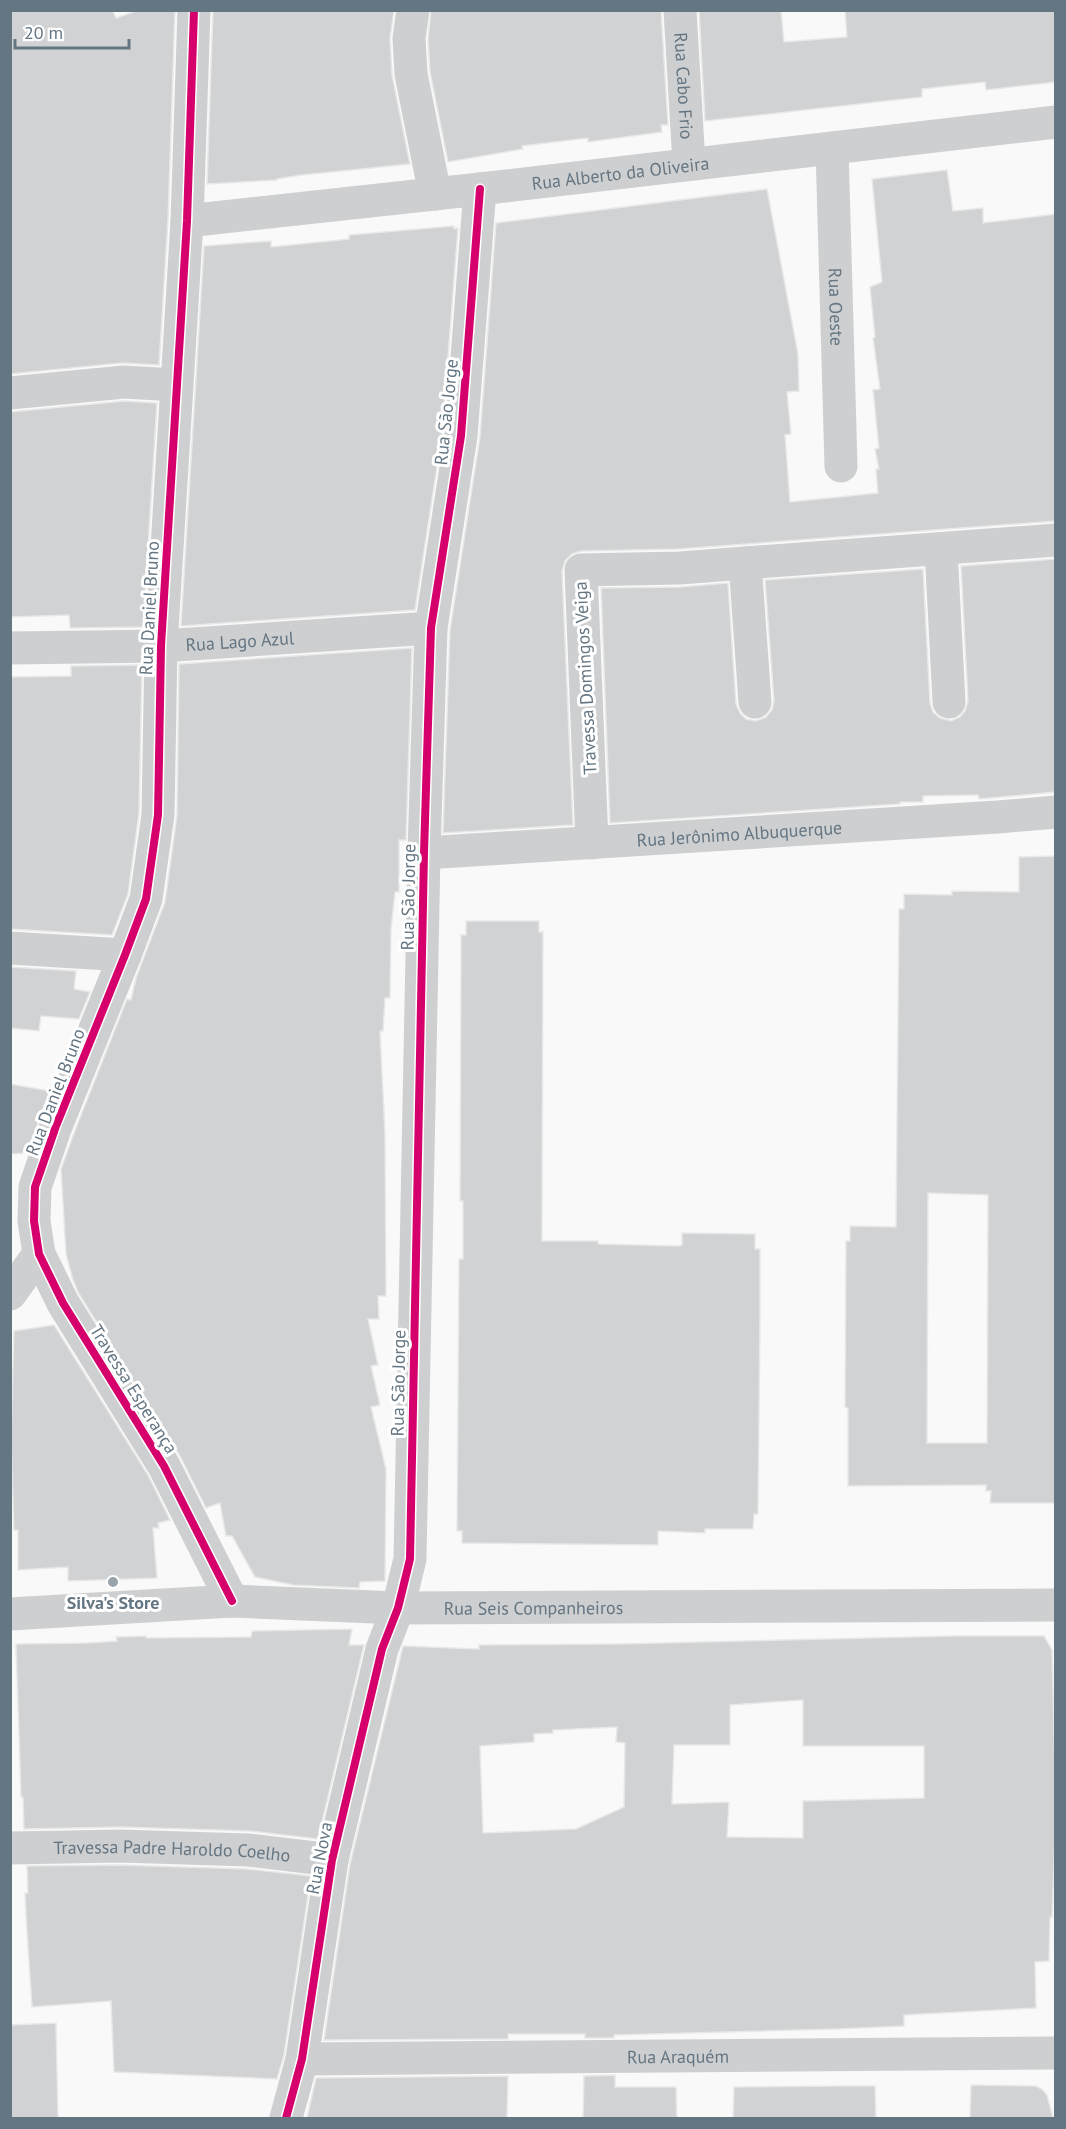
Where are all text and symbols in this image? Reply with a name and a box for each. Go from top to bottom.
scale bar [15,12,129,50]
text: 20 m [24,21,63,44]
street label: Rua Cabo Frio [670,32,699,140]
street label: Rua Alberto da Oliveira [530,151,710,194]
street label: Rua Oeste [824,268,849,346]
street label: Rua São Jorge [429,358,463,466]
street label: Rua Daniel Bruno [134,540,164,676]
street label: Travessa Domingos Veiga [568,581,602,775]
street label: Rua Lago Azul [185,626,295,656]
street label: Rua Jerônimo Albuquerque [636,815,843,851]
street label: Rua São Jorge [396,843,420,951]
street label: Rua Daniel Bruno [20,1025,90,1159]
street label: Travessa Esperança [85,1320,183,1458]
street label: Rua São Jorge [386,1329,410,1437]
marker: Silva's Store [106,1575,120,1589]
place label: Silva's Store [67,1591,159,1614]
street label: Rua Seis Companheiros [444,1595,623,1619]
street label: Rua Nova [301,1820,337,1896]
street label: Travessa Padre Haroldo Coelho [53,1834,292,1866]
street label: Rua Araquém [627,2044,729,2068]

